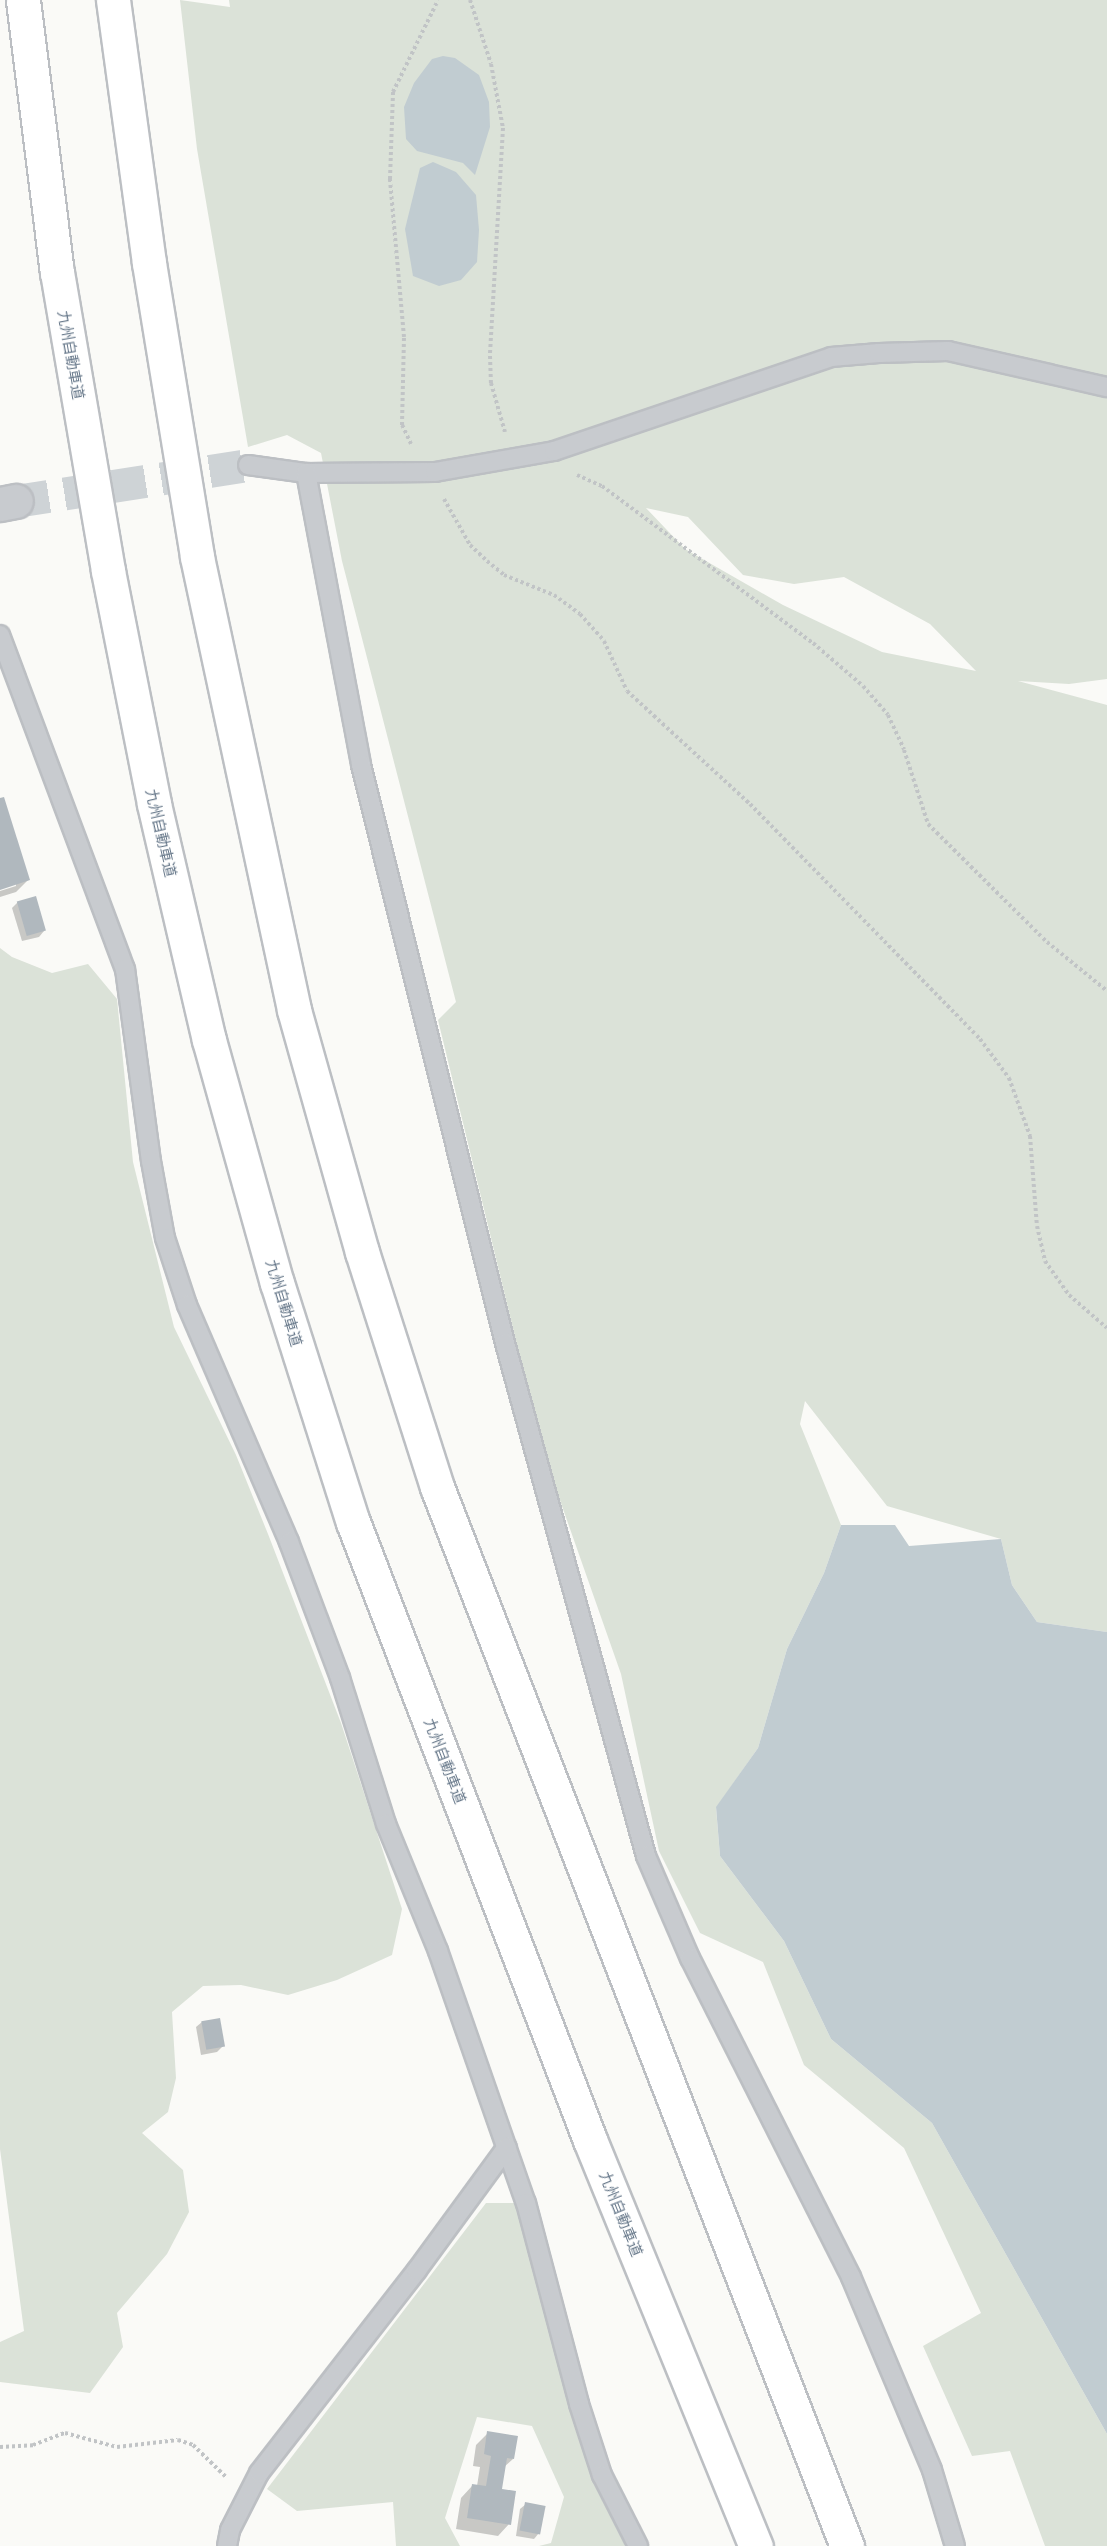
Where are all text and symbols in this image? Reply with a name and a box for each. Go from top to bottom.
street label: 九州自動車道 [54,309,88,401]
street label: 九州自動車道 [142,787,180,879]
street label: 九州自動車道 [262,1257,306,1349]
street label: 九州自動車道 [420,1716,470,1806]
street label: 九州自動車道 [596,2169,646,2259]

